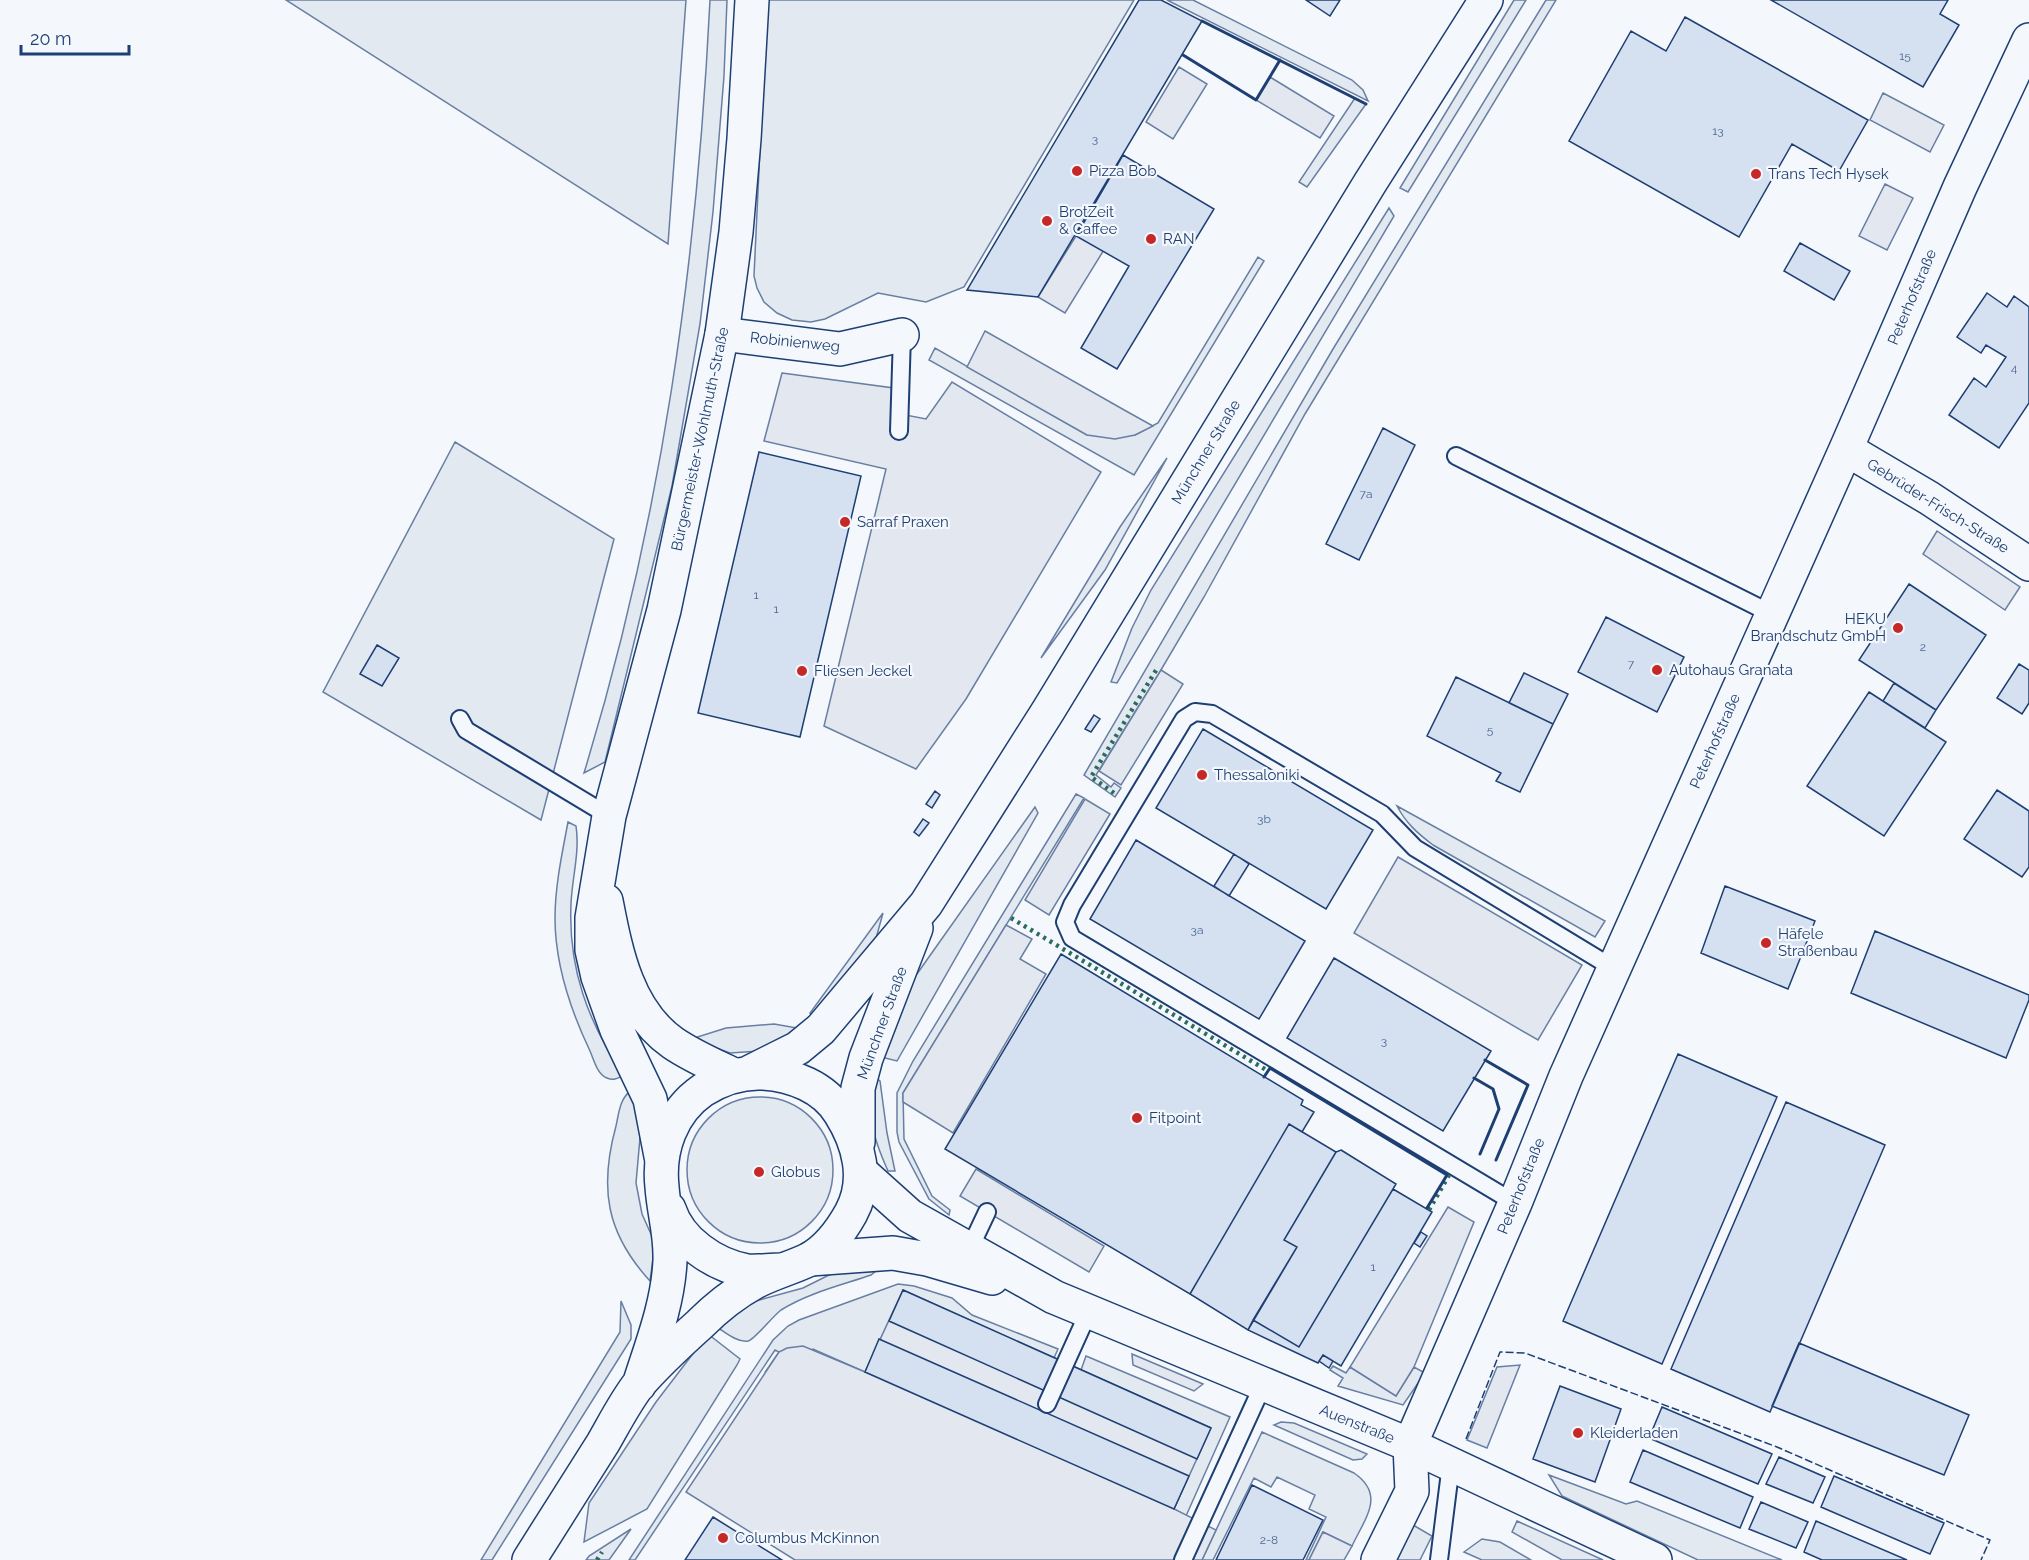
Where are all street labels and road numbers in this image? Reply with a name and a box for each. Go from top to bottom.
street label: Peterhofstraße [1884,246,1940,348]
street label: Bürgermeister-Wohlmuth-Straße [667,325,733,553]
street label: Robinienweg [749,328,841,356]
street label: Münchner Straße [1168,396,1244,507]
street label: Gebrüder-Frisch-Straße [1864,455,2012,557]
street label: Peterhofstraße [1686,691,1744,791]
street label: Münchner Straße [853,964,911,1082]
street label: Peterhofstraße [1494,1135,1549,1237]
street label: Auenstraße [1317,1401,1397,1447]

